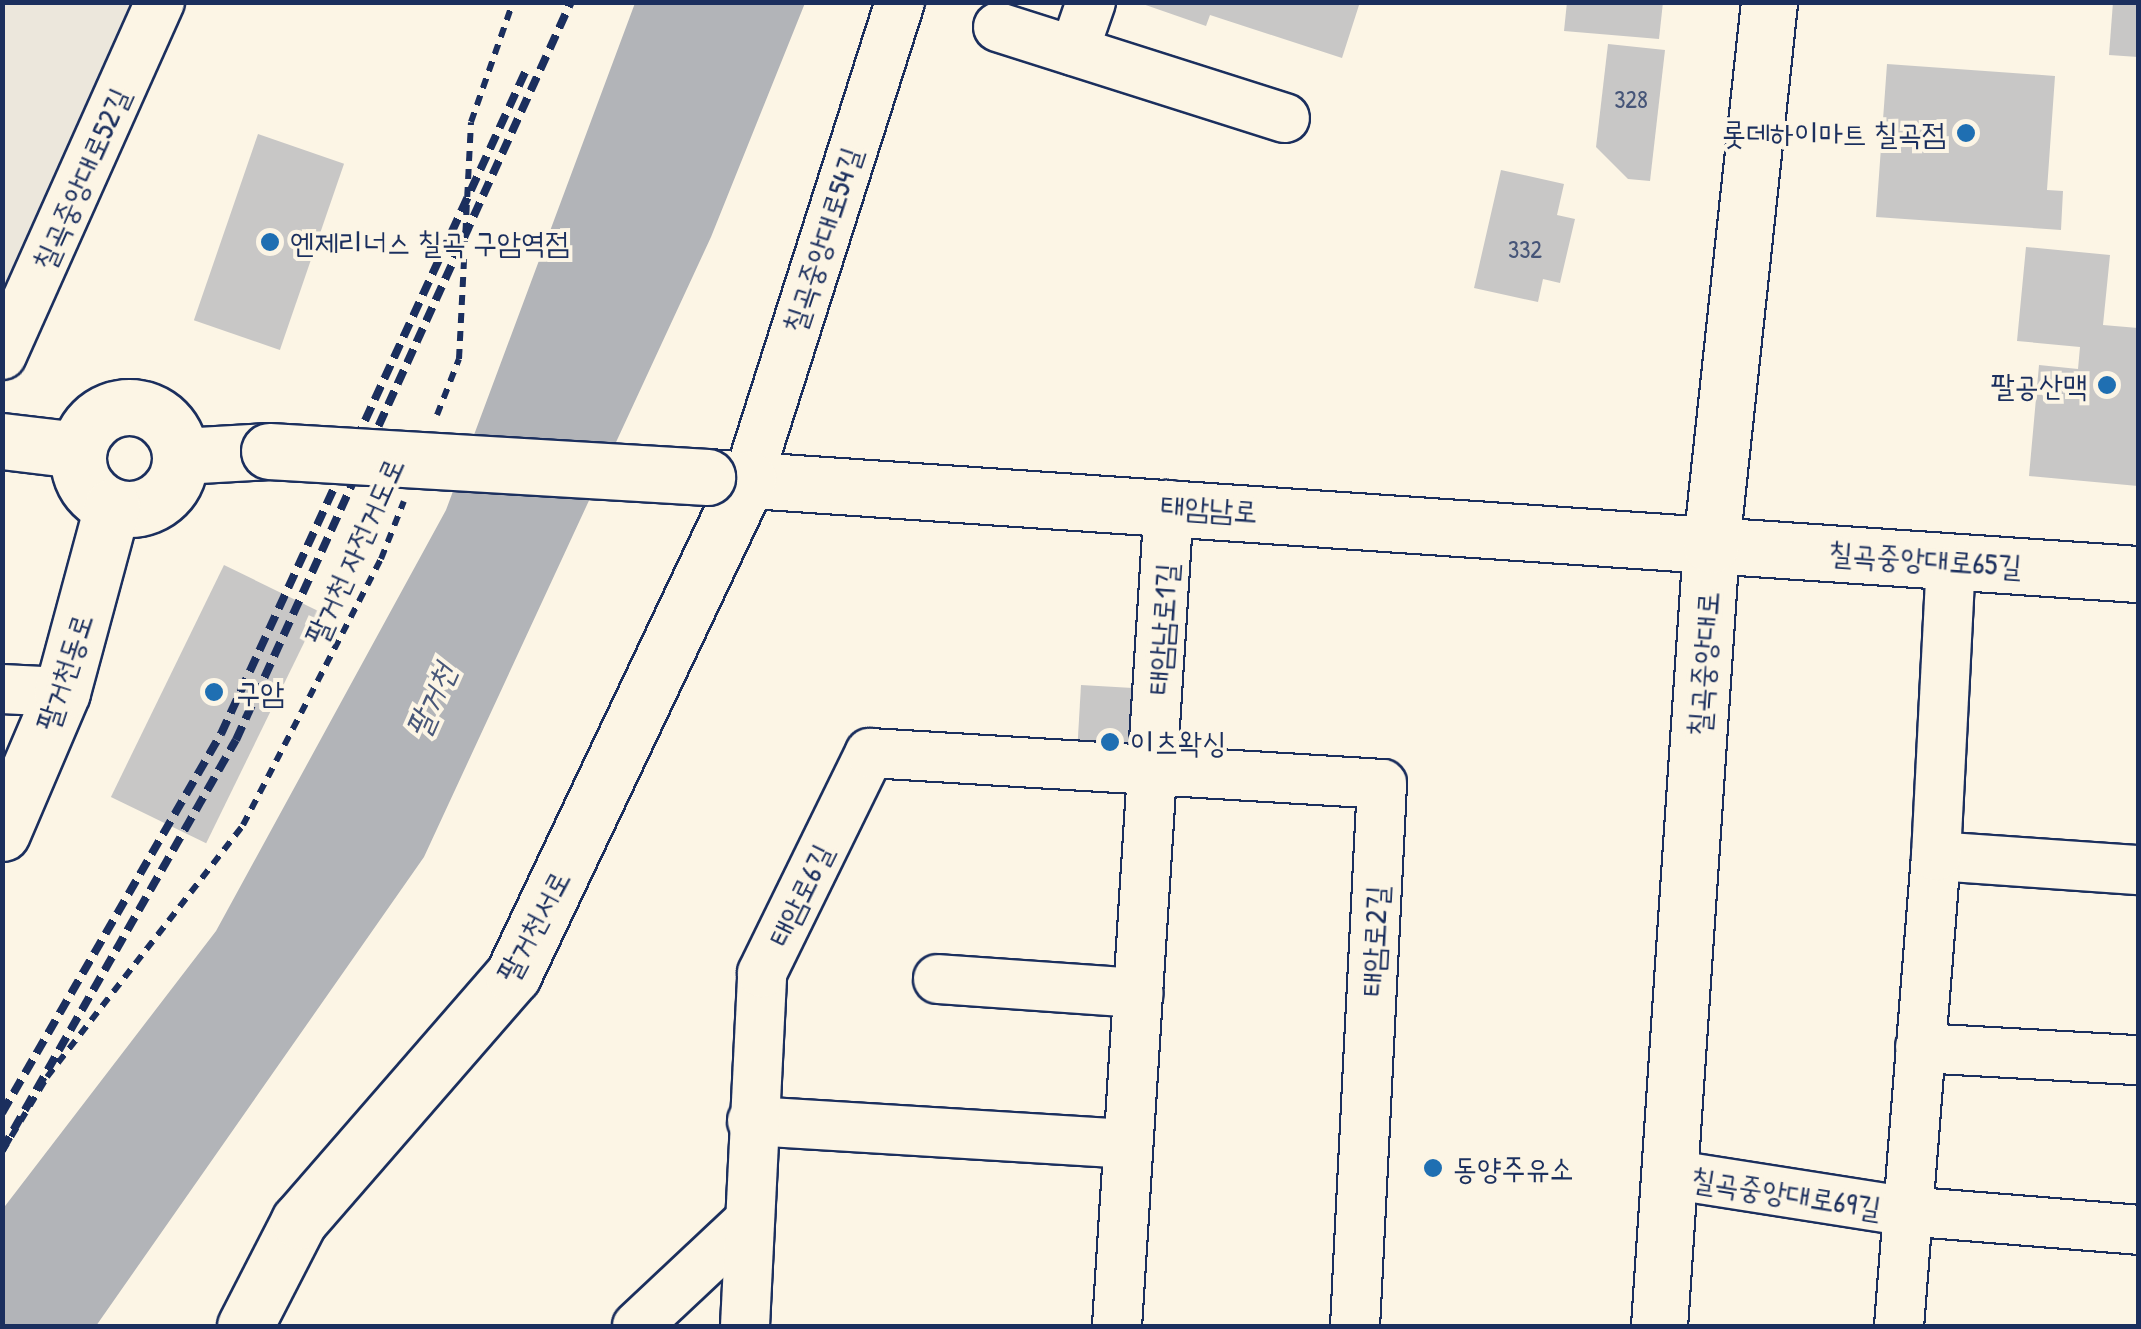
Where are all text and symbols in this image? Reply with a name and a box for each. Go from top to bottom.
street label: 칠곡중앙대로52길 [25,82,137,276]
house number: 328 [1614,84,1648,114]
place label: 롯데하이마트 칠곡점 [1722,115,1946,151]
marker: 롯데하이마트 칠곡점 [1955,122,1977,144]
street label: 칠곡중앙대로54길 [775,143,869,337]
place label: 엔제리너스 칠곡 구암역점 [290,224,569,260]
marker: 엔제리너스 칠곡 구암역점 [259,231,281,253]
house number: 332 [1508,234,1542,264]
place label: 팔공산맥 [1990,367,2087,403]
marker: 팔공산맥 [2096,374,2118,396]
street label: 팔거천 자전거도로 [297,452,411,650]
street label: 태암남로 [1160,487,1258,529]
street label: 칠곡중앙대로65길 [1827,534,2023,584]
street label: 태암남로1길 [1139,562,1185,696]
street label: 칠곡중앙대로 [1680,590,1726,738]
street label: 팔거천동로 [28,609,100,735]
water label: 팔거천 [398,658,464,744]
place label: 구암 [236,674,284,710]
marker: 구암 [201,679,227,705]
place label: 이츠왁싱 [1130,724,1227,760]
marker: 이츠왁싱 [1099,731,1121,753]
street label: 태암로6길 [760,838,840,952]
street label: 팔거천서로 [489,864,577,988]
street label: 태암로2길 [1353,885,1395,997]
place label: 동양주유소 [1453,1150,1574,1186]
marker: 동양주유소 [1422,1157,1444,1179]
street label: 칠곡중앙대로69길 [1688,1160,1884,1226]

